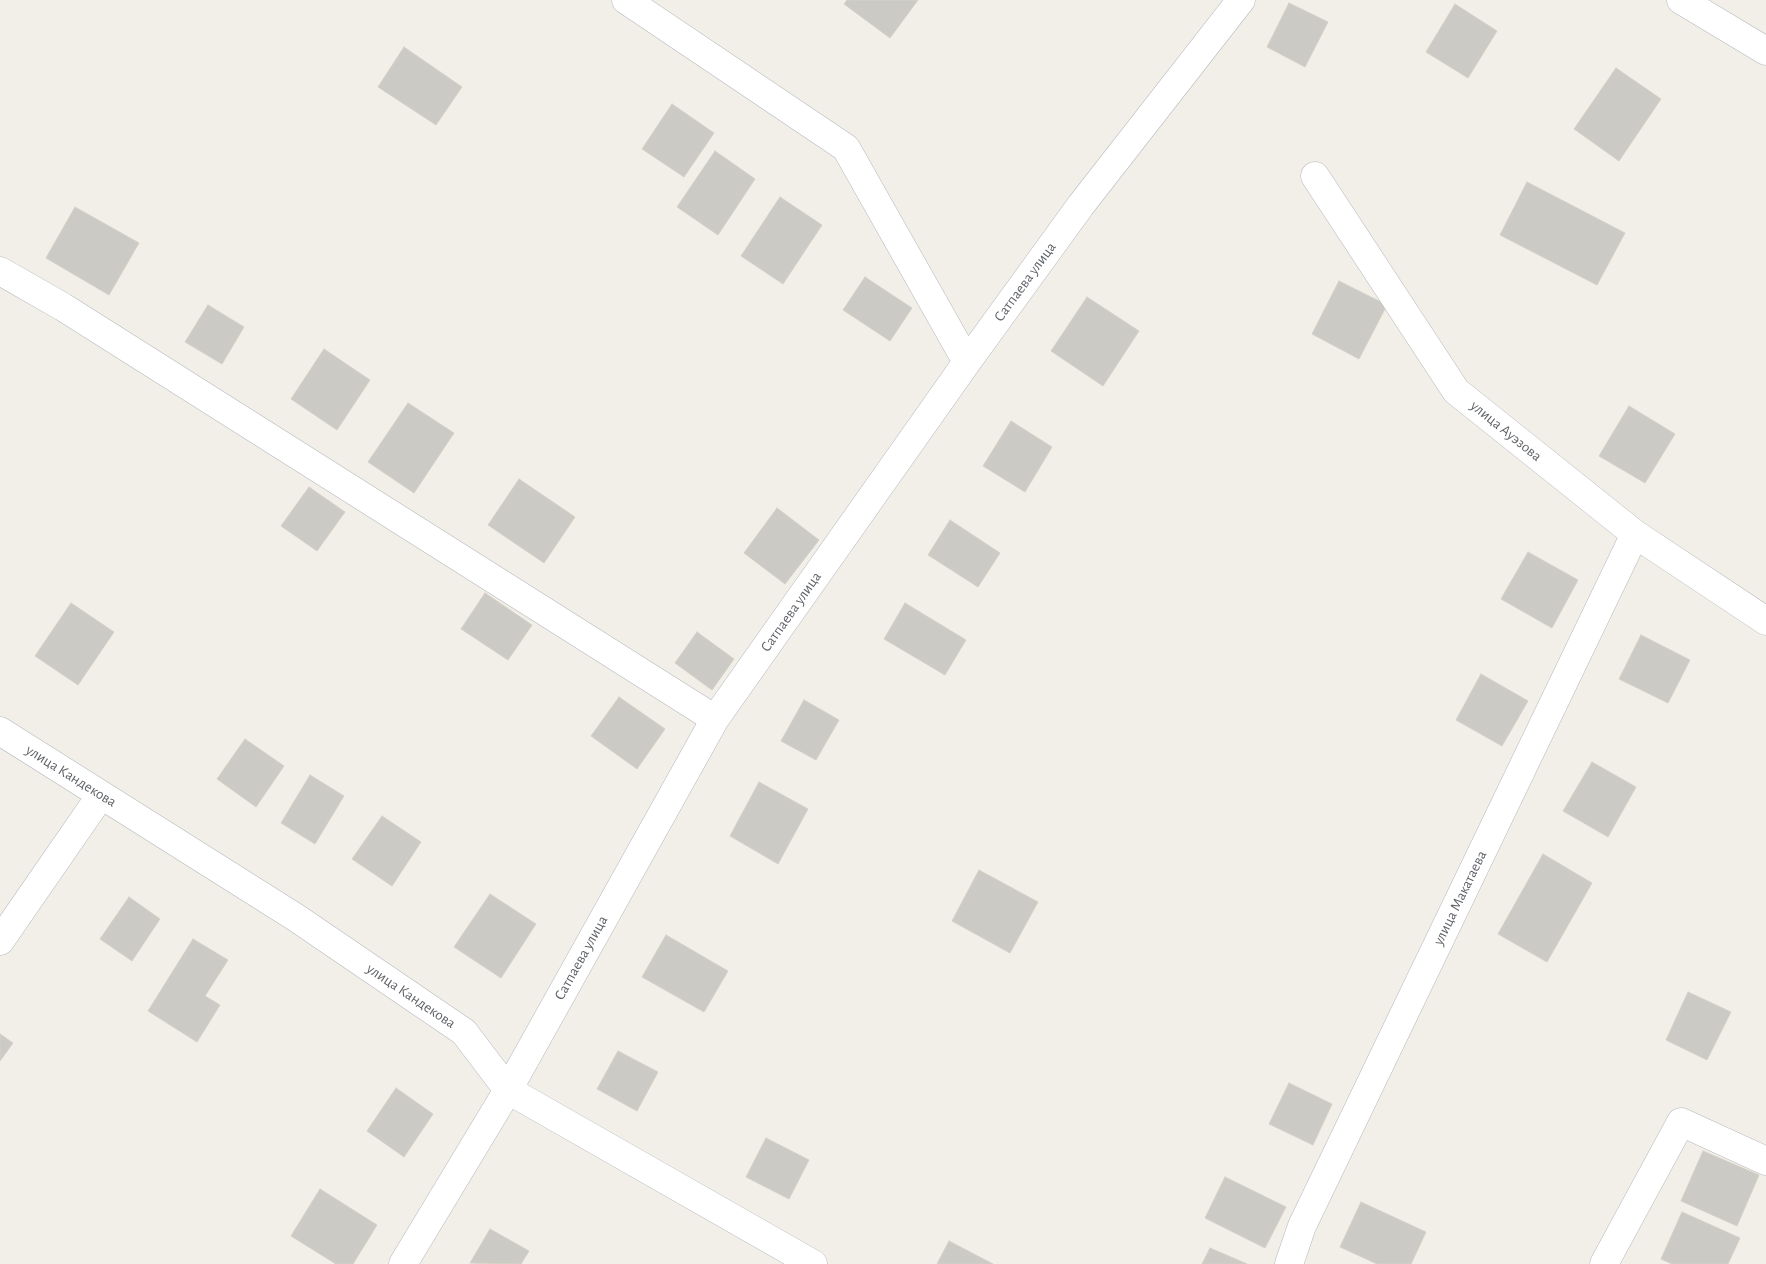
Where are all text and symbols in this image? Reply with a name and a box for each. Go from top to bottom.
street label: Сатпаева улица [990,239,1060,325]
street label: улица Ауэзова [1467,397,1545,465]
street label: Сатпаева улица [757,568,825,656]
street label: улица Кандекова [22,741,120,811]
street label: улица Макатаева [1429,848,1491,948]
street label: Сатпаева улица [550,913,612,1003]
street label: улица Кандекова [363,960,459,1032]

